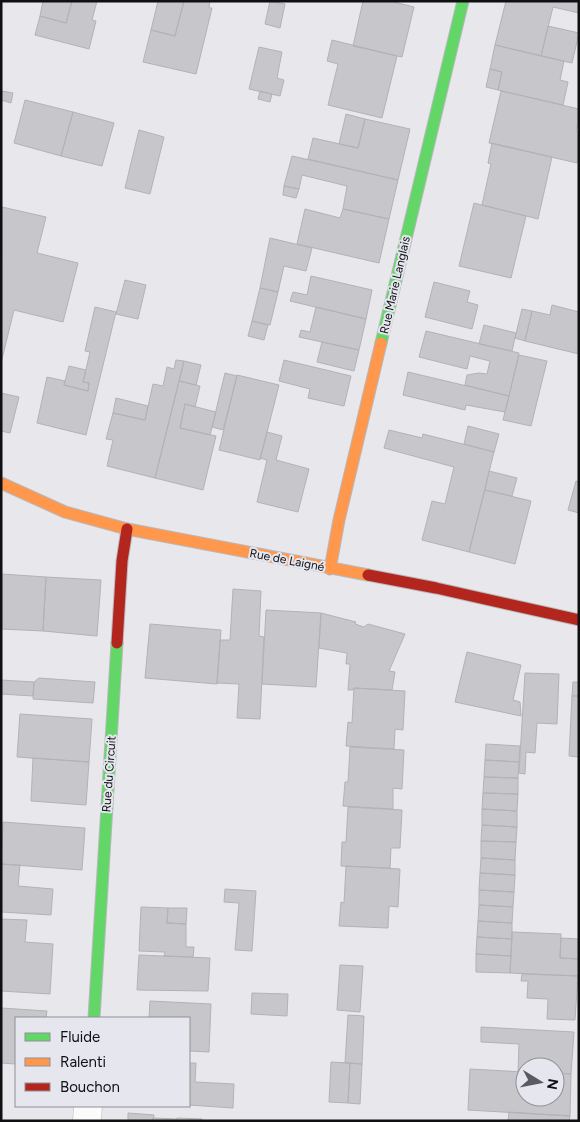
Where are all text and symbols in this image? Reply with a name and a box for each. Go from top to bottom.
street label: Rue Marie Langlais [377,235,413,335]
street label: Rue de Laigné [248,546,326,574]
street label: Rue du Circuit [99,735,119,813]
legend [15,1017,190,1107]
text: Fluide [60,1028,100,1046]
text: Ralenti [60,1053,106,1071]
north arrow [515,1057,565,1107]
text: N [543,1077,562,1091]
text: Bouchon [60,1078,120,1096]

